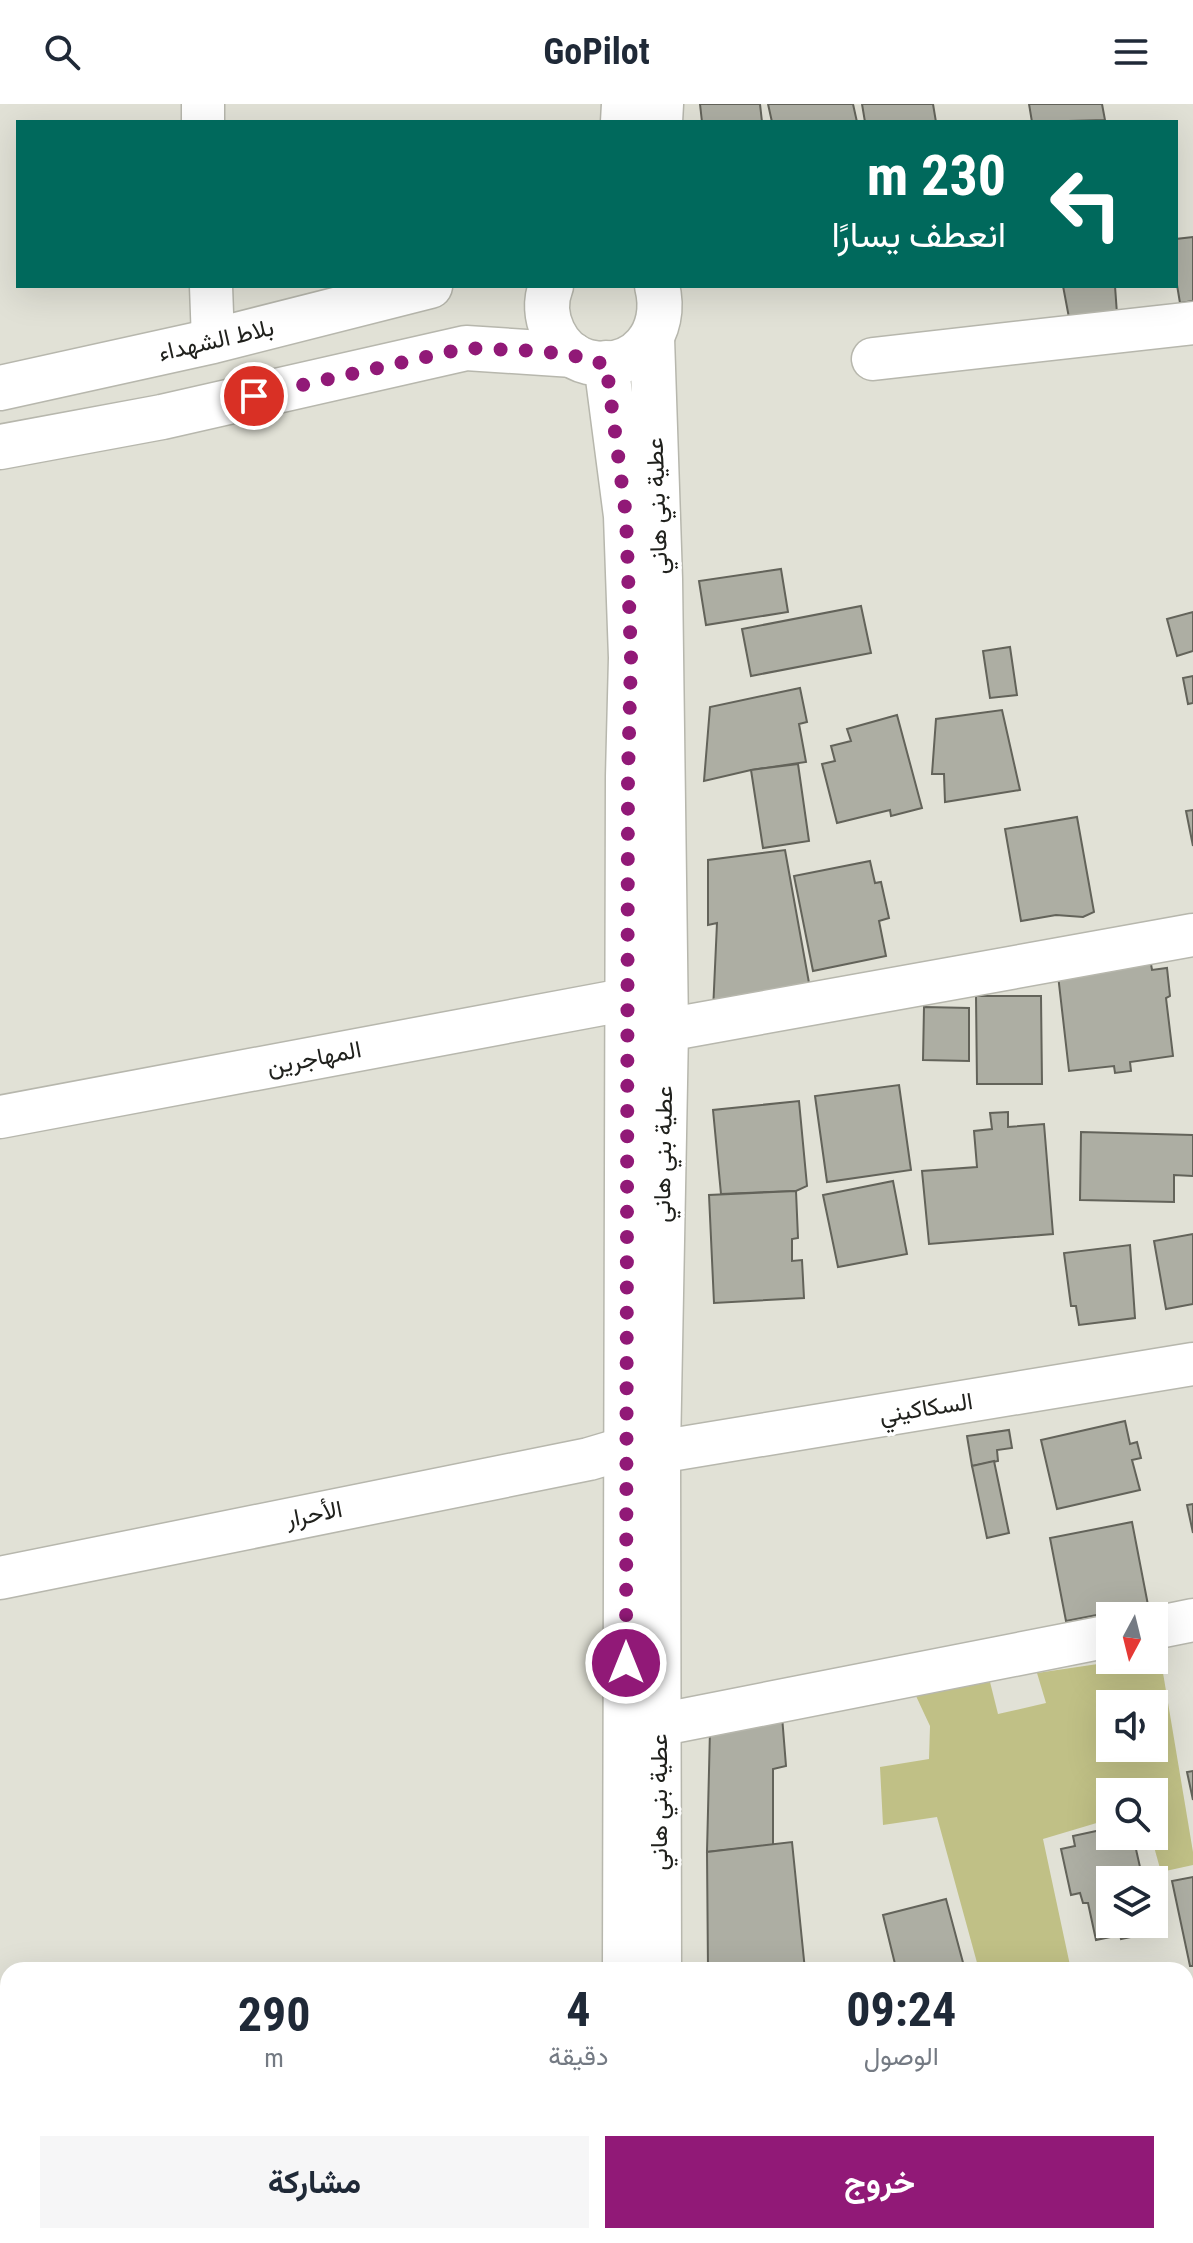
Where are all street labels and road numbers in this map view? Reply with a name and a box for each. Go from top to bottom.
street label: بلاط الشهداء [156,313,277,368]
street label: عطية بني هاني [641,437,678,575]
street label: المهاجرين [264,1035,364,1082]
street label: عطية بني هاني [648,1085,683,1223]
street label: السكاكيني [877,1387,976,1434]
street label: الأحرار [283,1495,345,1534]
street label: عطية بني هاني [645,1734,678,1871]

